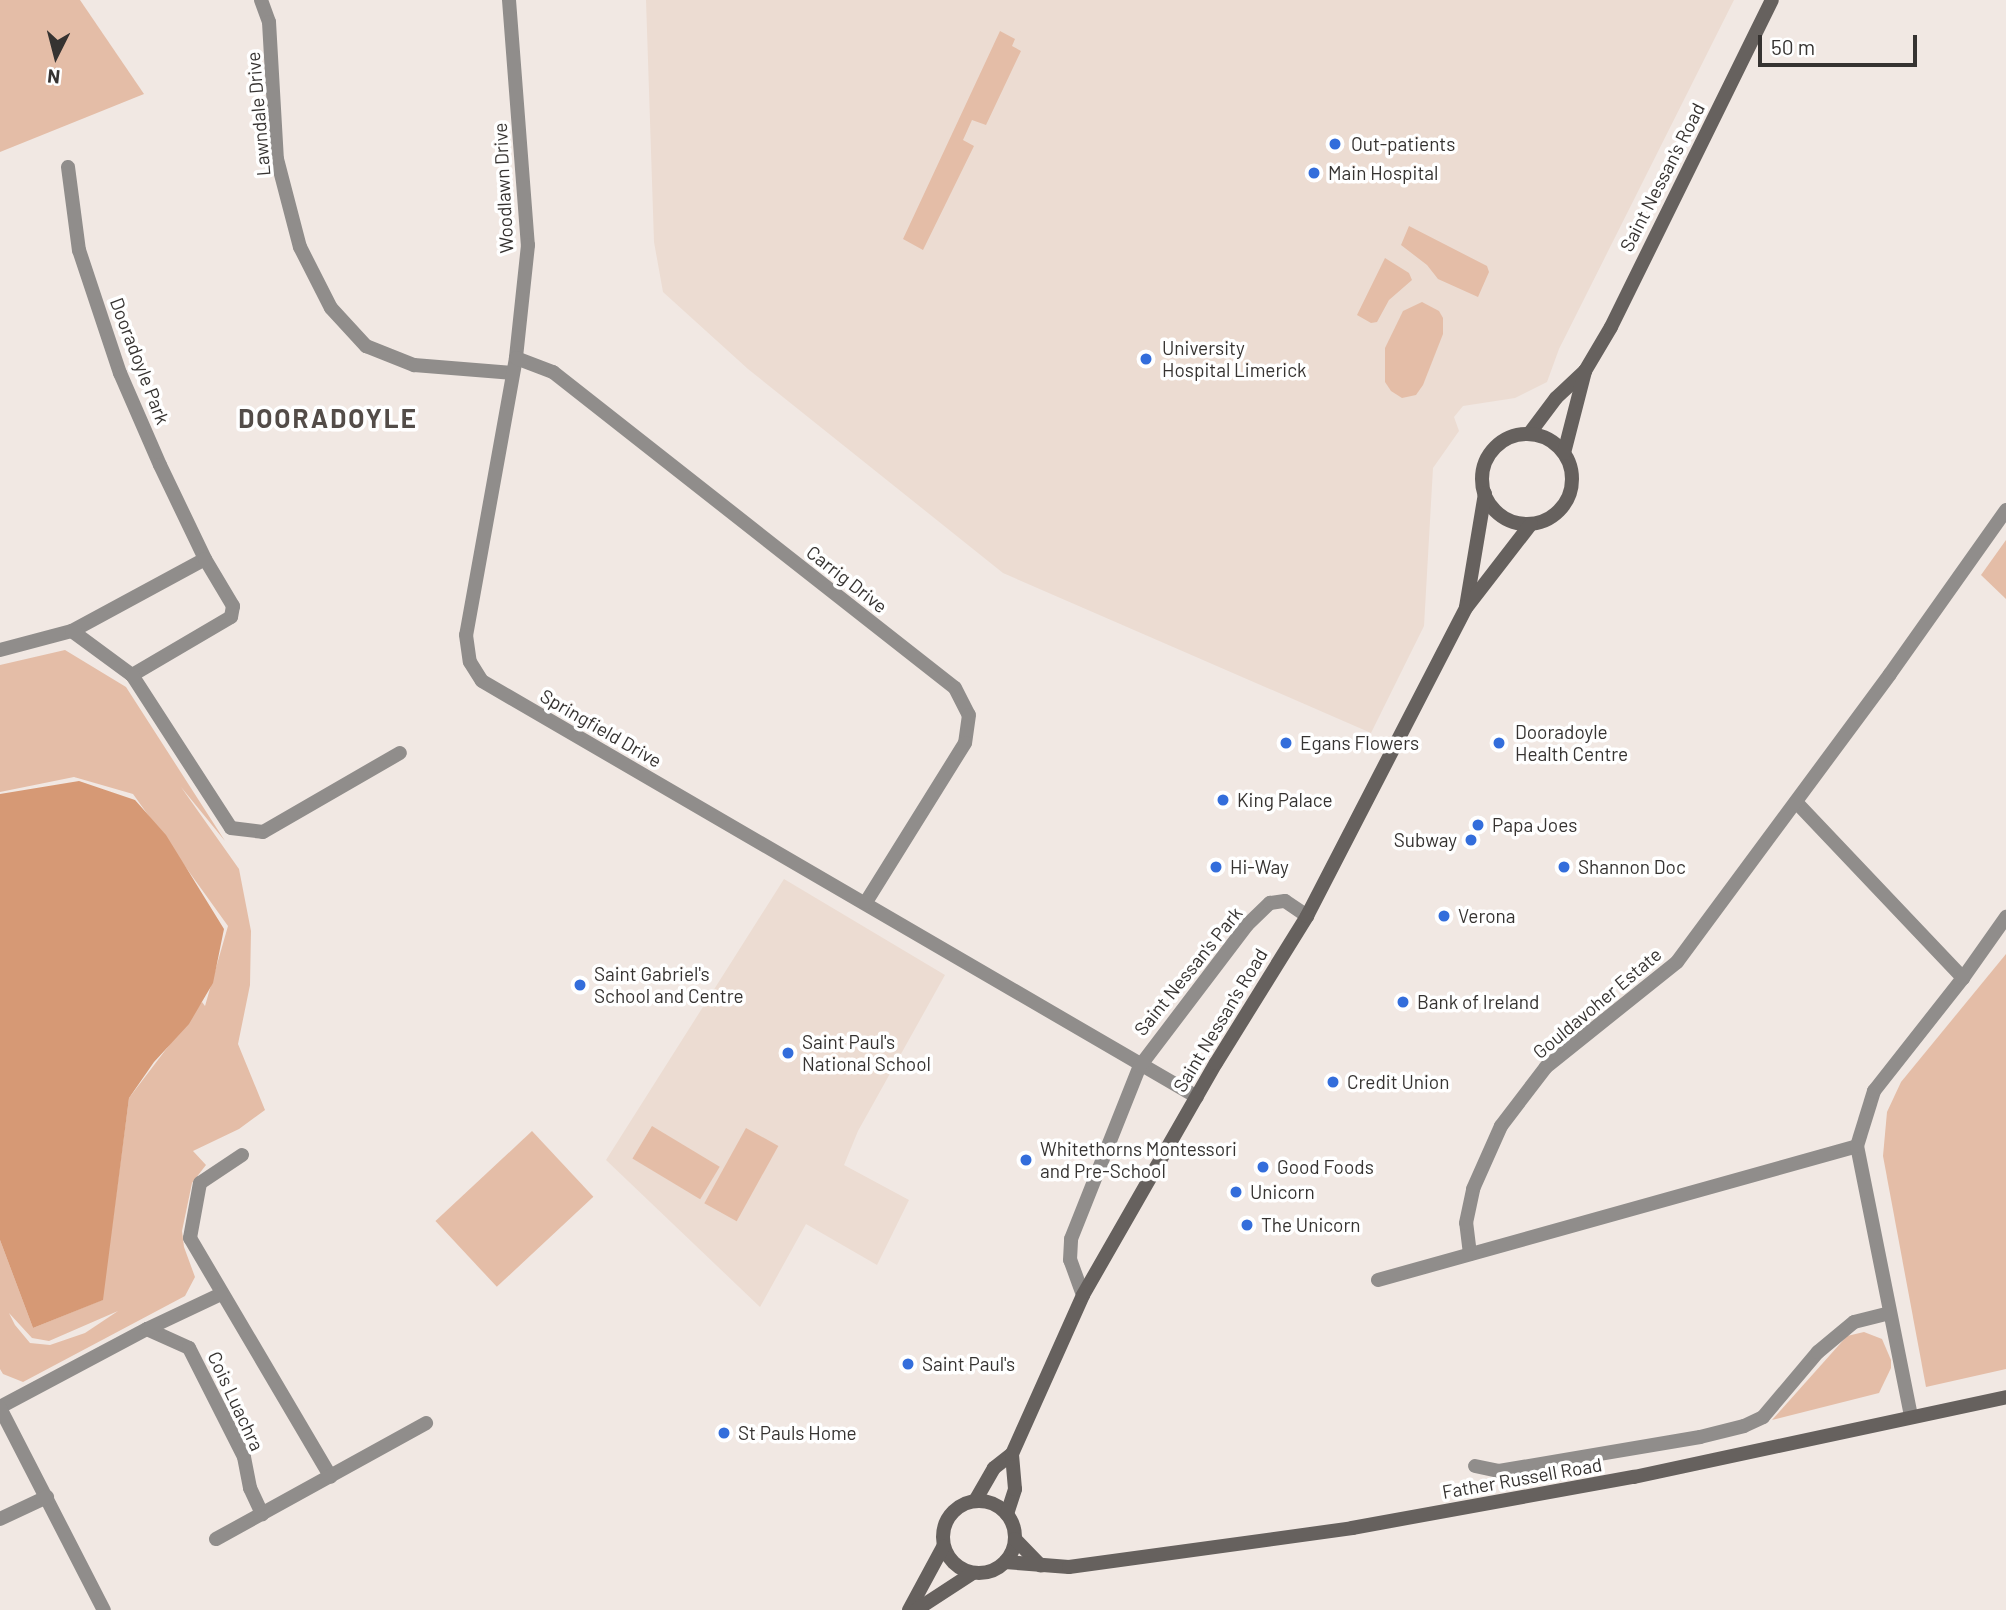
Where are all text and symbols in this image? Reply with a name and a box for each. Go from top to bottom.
north arrow [21,21,91,91]
scale bar [1761,21,1920,65]
text: 50 m [1771,34,1815,59]
street label: Lawndale Drive [241,51,275,177]
text: N [46,65,61,89]
street label: Saint Nessan's Road [1615,99,1709,255]
street label: Woodlawn Drive [488,122,518,254]
place label: Out-patients [1351,133,1455,155]
marker: Out-patients [1325,134,1345,154]
place label: Main Hospital [1328,162,1438,184]
marker: Main Hospital [1306,165,1322,181]
street label: Dooradoyle Park [105,294,175,428]
place label: University Hospital Limerick [1162,337,1307,381]
marker: University Hospital Limerick [1136,349,1156,369]
district label: DOORADOYLE [239,402,417,434]
street label: Carrig Drive [802,540,892,618]
street label: Springfield Drive [536,684,666,772]
place label: Dooradoyle Health Centre [1515,721,1628,765]
place label: Egans Flowers [1300,732,1419,754]
marker: Dooradoyle Health Centre [1489,733,1509,753]
marker: Egans Flowers [1278,735,1294,751]
place label: King Palace [1237,789,1333,811]
marker: King Palace [1215,792,1231,808]
place label: Papa Joes [1492,814,1577,836]
marker: Papa Joes [1470,817,1486,833]
place label: Subway [1394,829,1457,851]
marker: Subway [1463,832,1479,848]
place label: Hi-Way [1230,856,1289,878]
place label: Shannon Doc [1578,856,1686,878]
marker: Hi-Way [1208,859,1224,875]
marker: Shannon Doc [1556,859,1572,875]
street label: Saint Nessan's Park [1129,902,1247,1040]
place label: Verona [1458,905,1516,927]
marker: Verona [1436,908,1452,924]
street label: Gouldavoher Estate [1528,943,1666,1063]
street label: Saint Nessan's Road [1168,944,1272,1096]
place label: Saint Gabriel's School and Centre [594,963,744,1007]
marker: Saint Gabriel's School and Centre [572,977,588,993]
place label: Bank of Ireland [1417,991,1539,1013]
marker: Bank of Ireland [1395,994,1411,1010]
place label: Saint Paul's National School [802,1031,931,1075]
marker: Saint Paul's National School [780,1045,796,1061]
place label: Credit Union [1347,1071,1449,1093]
marker: Credit Union [1325,1074,1341,1090]
place label: Whitethorns Montessori and Pre-School [1040,1138,1237,1182]
marker: Whitethorns Montessori and Pre-School [1018,1152,1034,1168]
place label: Good Foods [1277,1156,1374,1178]
marker: Good Foods [1255,1159,1271,1175]
place label: Unicorn [1250,1181,1315,1203]
marker: Unicorn [1228,1184,1244,1200]
place label: The Unicorn [1261,1214,1361,1236]
marker: The Unicorn [1239,1217,1255,1233]
street label: Cois Luachra [203,1348,269,1454]
place label: Saint Paul's [922,1353,1015,1375]
marker: Saint Paul's [900,1356,916,1372]
place label: St Pauls Home [738,1422,857,1444]
marker: St Pauls Home [716,1425,732,1441]
street label: Father Russell Road [1440,1453,1604,1503]

